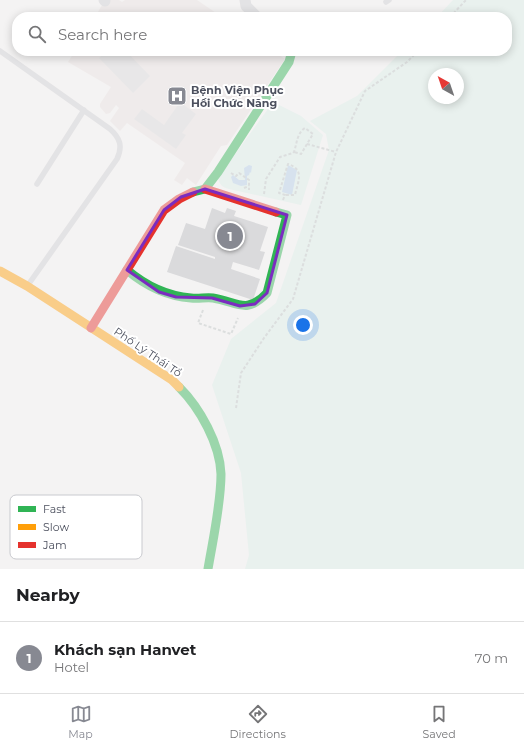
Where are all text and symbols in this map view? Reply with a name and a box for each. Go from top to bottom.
search box [12,12,512,56]
icon: search [26,23,48,45]
text: Search here [58,25,147,44]
north arrow [428,68,464,104]
place label: Bệnh Viện Phục Hồi Chức Năng [191,83,284,110]
hospital icon: Bệnh Viện Phục Hồi Chức Năng [166,85,188,107]
pin: 1 [217,221,243,251]
your location [293,315,313,335]
street label: Phố Lý Thái Tổ [111,324,185,380]
legend [10,495,142,559]
text: Fast [43,502,67,516]
text: Slow [43,520,69,534]
text: Jam [42,538,67,552]
text: Nearby [16,585,80,605]
text: Khách sạn Hanvet [54,640,196,659]
text: 1 [26,650,32,666]
text: 70 m [475,650,508,666]
text: Hotel [54,659,89,675]
tab: Map [68,703,93,741]
tab: Directions [230,703,286,741]
tab: Saved [423,703,456,741]

